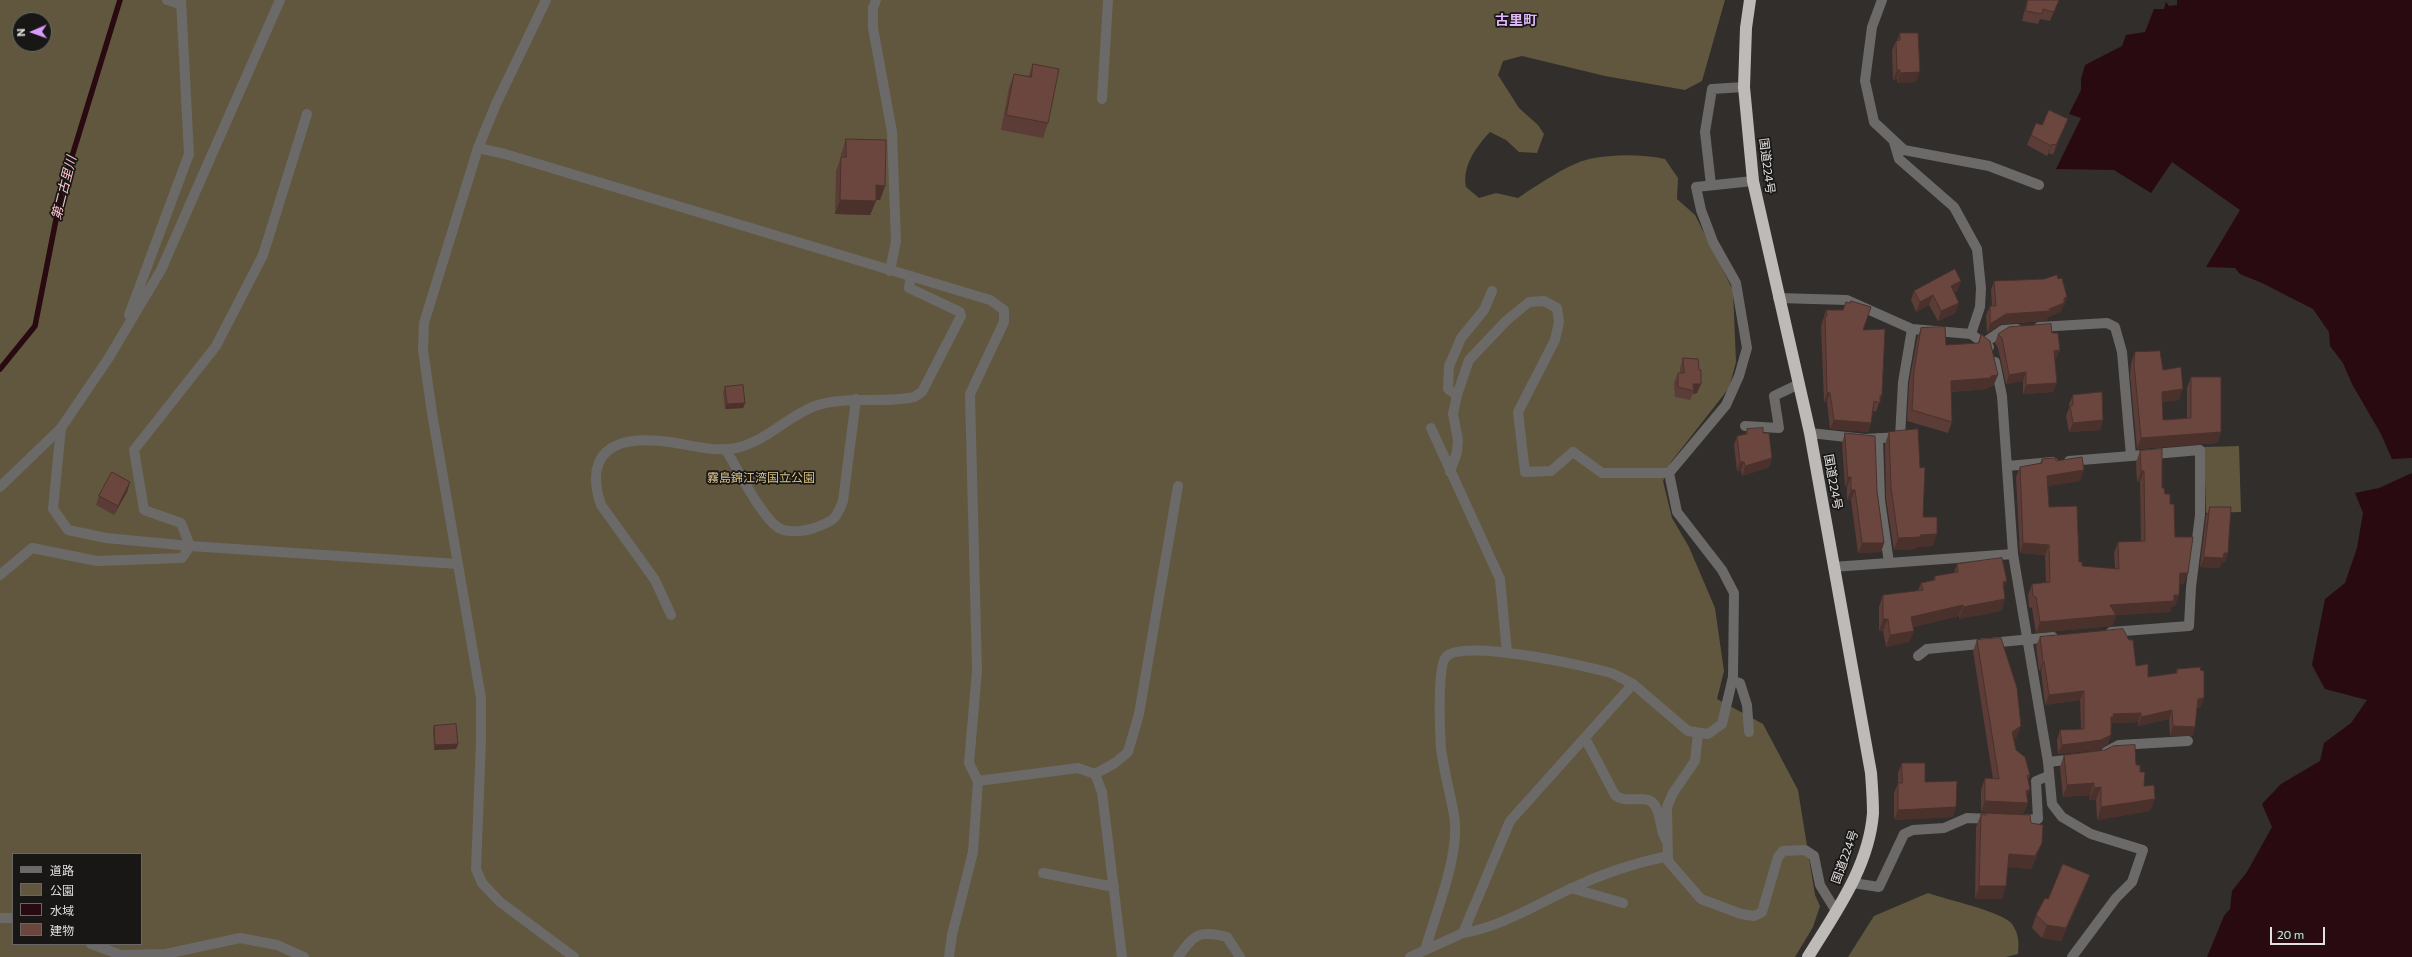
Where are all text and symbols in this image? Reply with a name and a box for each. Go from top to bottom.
north arrow [12,12,52,52]
district label: 古里町 [1495,12,1537,28]
text: N [14,28,27,37]
street label: 国道224号 [1756,137,1778,195]
water label: 第二古里川 [49,155,79,221]
street label: 国道224号 [1821,453,1845,511]
park label: 霧島錦江湾国立公園 [707,471,815,485]
street label: 国道224号 [1829,828,1861,886]
legend [12,853,142,945]
text: 道路 [50,863,74,877]
text: 公園 [50,883,74,897]
text: 水域 [50,903,74,917]
scale bar [2272,919,2327,945]
text: 建物 [50,923,74,937]
text: 20 m [2277,927,2304,941]

